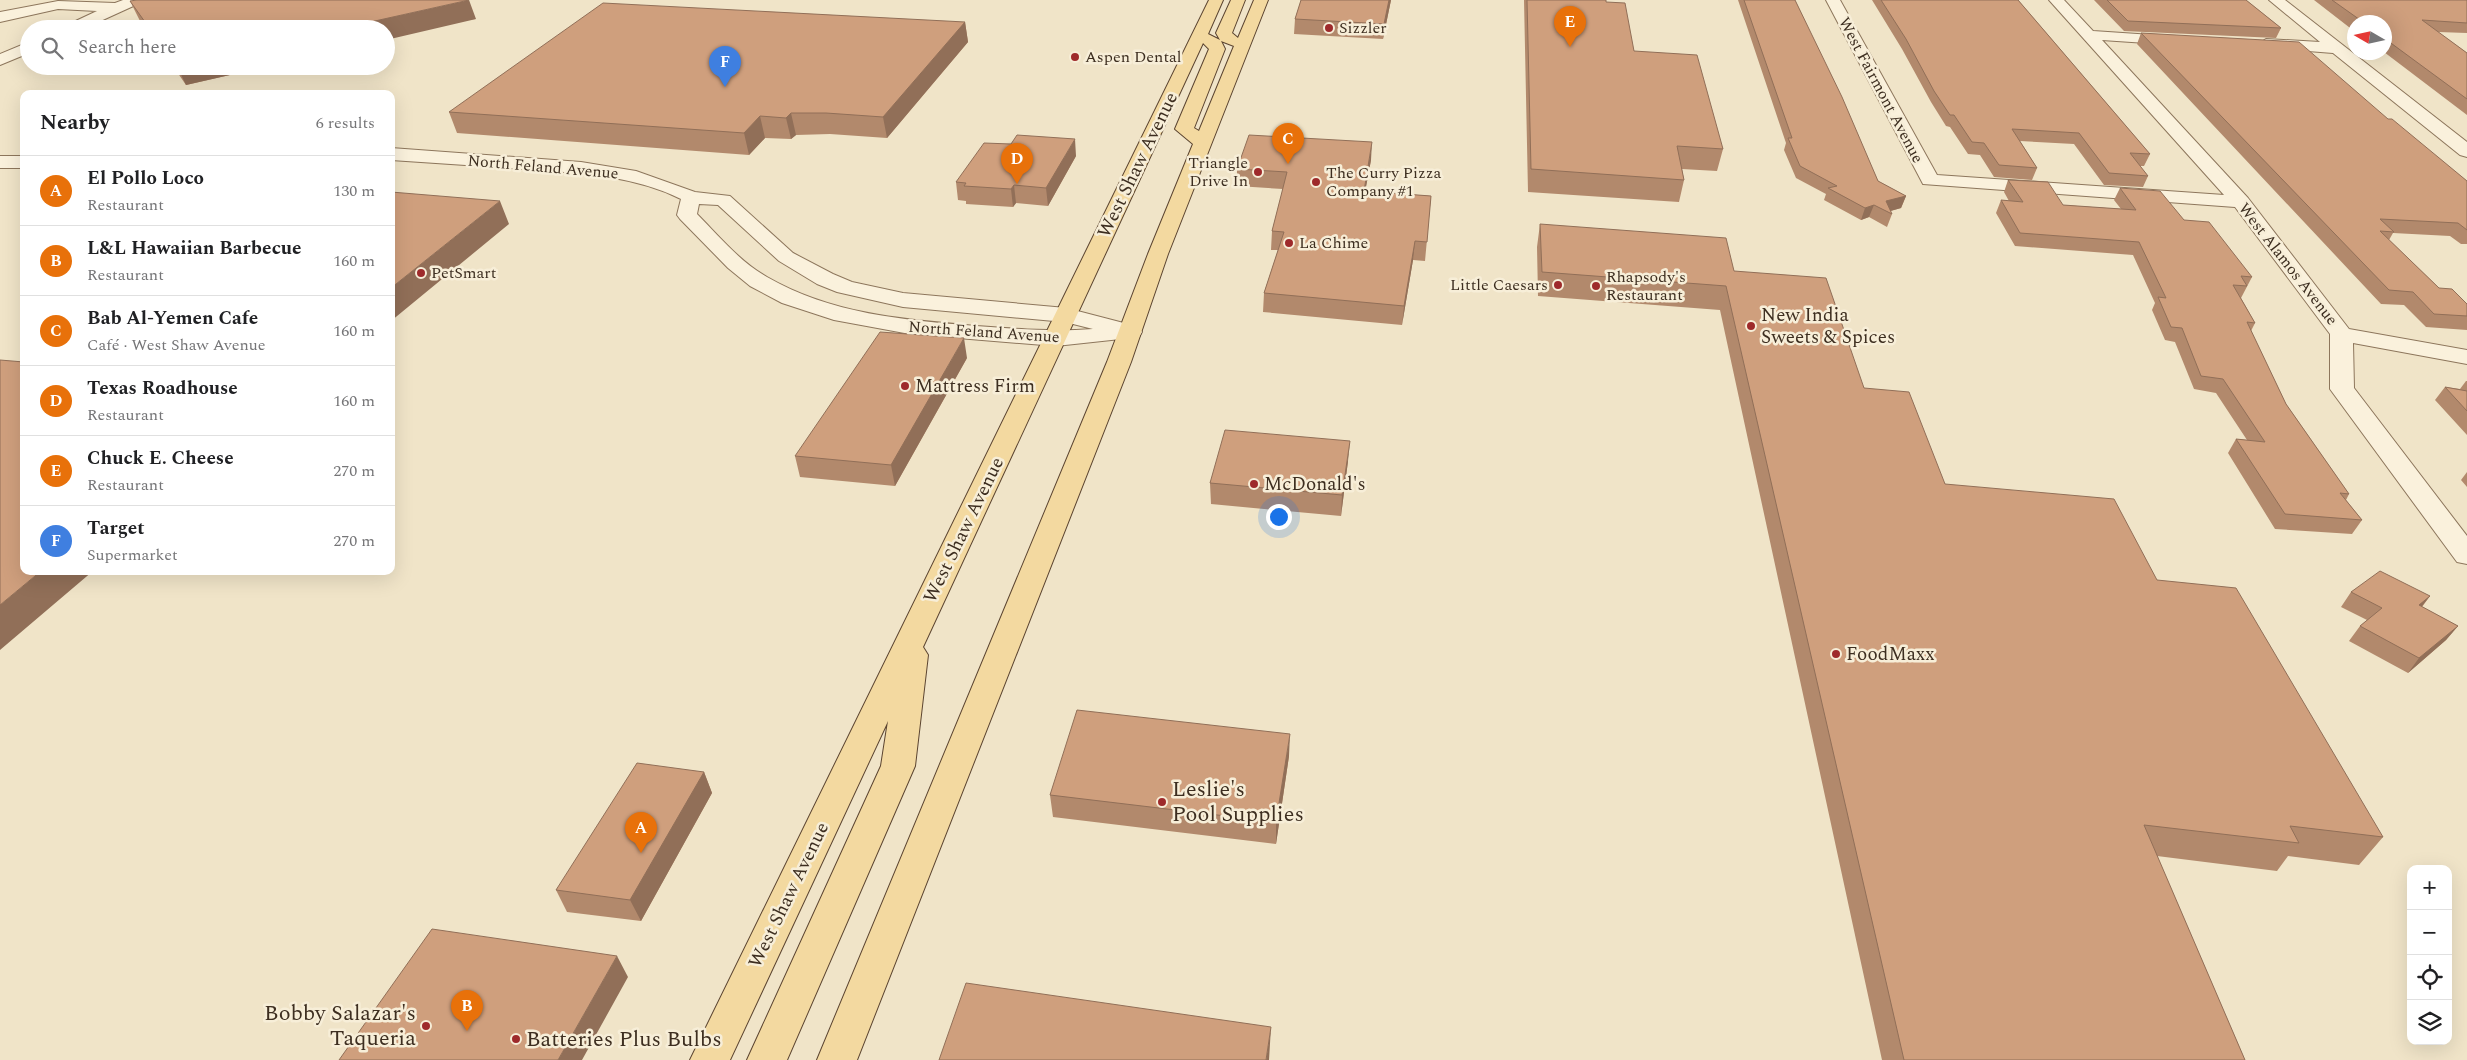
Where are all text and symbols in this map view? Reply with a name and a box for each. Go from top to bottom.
pin: E [1554,6,1586,47]
street label: West Fairmont Avenue [1832,13,1930,167]
north arrow [2347,15,2392,60]
place label: Sizzler [1339,16,1387,40]
search box [20,20,395,75]
marker: Sizzler [1323,22,1335,34]
text: Search here [78,33,177,62]
icon: search [38,34,66,62]
place label: Aspen Dental [1085,45,1182,69]
pin: F [709,46,741,87]
marker: Aspen Dental [1069,51,1081,63]
street label: West Shaw Avenue [1090,87,1186,243]
text: Nearby [40,107,110,139]
text: 6 results [316,111,375,135]
pin: C [1272,123,1304,164]
pin: D [1001,143,1033,184]
street label: North Feland Avenue [467,148,619,186]
place label: Triangle Drive In [1188,151,1248,193]
place label: The Curry Pizza Company #1 [1326,161,1441,203]
text: El Pollo Loco [87,164,204,193]
marker: Triangle Drive In [1252,166,1264,178]
marker: The Curry Pizza Company #1 [1310,176,1322,188]
text: A [50,179,62,203]
text: 130 m [333,179,375,203]
text: Restaurant [87,193,164,217]
street label: West Alamos Avenue [2232,197,2344,331]
place label: La Chime [1299,231,1368,255]
text: L&L Hawaiian Barbecue [87,234,301,263]
marker: La Chime [1283,237,1295,249]
text: B [50,249,62,273]
text: 160 m [333,249,375,273]
place label: PetSmart [431,261,497,285]
text: Restaurant [87,263,164,287]
place label: Rhapsody's Restaurant [1606,265,1686,307]
marker: PetSmart [415,267,427,279]
place label: Little Caesars [1450,273,1548,297]
marker: Little Caesars [1552,279,1564,291]
marker: Rhapsody's Restaurant [1590,280,1602,292]
place label: New India Sweets & Spices [1761,301,1895,352]
text: Bab Al-Yemen Cafe [87,304,258,333]
street label: North Feland Avenue [908,315,1060,349]
text: C [50,319,62,343]
text: 160 m [333,319,375,343]
marker: New India Sweets & Spices [1745,320,1757,332]
text: Café · West Shaw Avenue [87,333,265,357]
place label: Mattress Firm [915,372,1035,401]
text: Texas Roadhouse [87,374,238,403]
marker: Mattress Firm [899,380,911,392]
text: D [50,389,62,413]
text: 160 m [333,389,375,413]
text: Restaurant [87,403,164,427]
text: Chuck E. Cheese [87,444,234,473]
street label: West Shaw Avenue [916,452,1012,608]
text: E [51,459,61,483]
text: 270 m [333,459,375,483]
place label: McDonald's [1264,470,1366,499]
text: Restaurant [87,473,164,497]
marker: McDonald's [1248,478,1260,490]
your location [1266,504,1292,530]
text: Target [87,514,145,543]
text: F [51,529,61,553]
text: 270 m [333,529,375,553]
text: Supermarket [87,543,178,567]
place label: FoodMaxx [1846,640,1935,669]
marker: FoodMaxx [1830,648,1842,660]
place label: Leslie's Pool Supplies [1172,773,1304,831]
marker: Leslie's Pool Supplies [1156,796,1168,808]
pin: A [625,812,657,853]
street label: West Shaw Avenue [741,817,837,973]
map controls [2407,865,2452,1045]
button: + [2407,865,2452,910]
button: − [2407,910,2452,955]
button: locate [2407,955,2452,1000]
pin: B [451,990,483,1031]
place label: Bobby Salazar's Taqueria [264,997,416,1055]
button: layers [2407,1000,2452,1045]
marker: Bobby Salazar's Taqueria [420,1020,432,1032]
place label: Batteries Plus Bulbs [526,1023,722,1056]
marker: Batteries Plus Bulbs [510,1033,522,1045]

